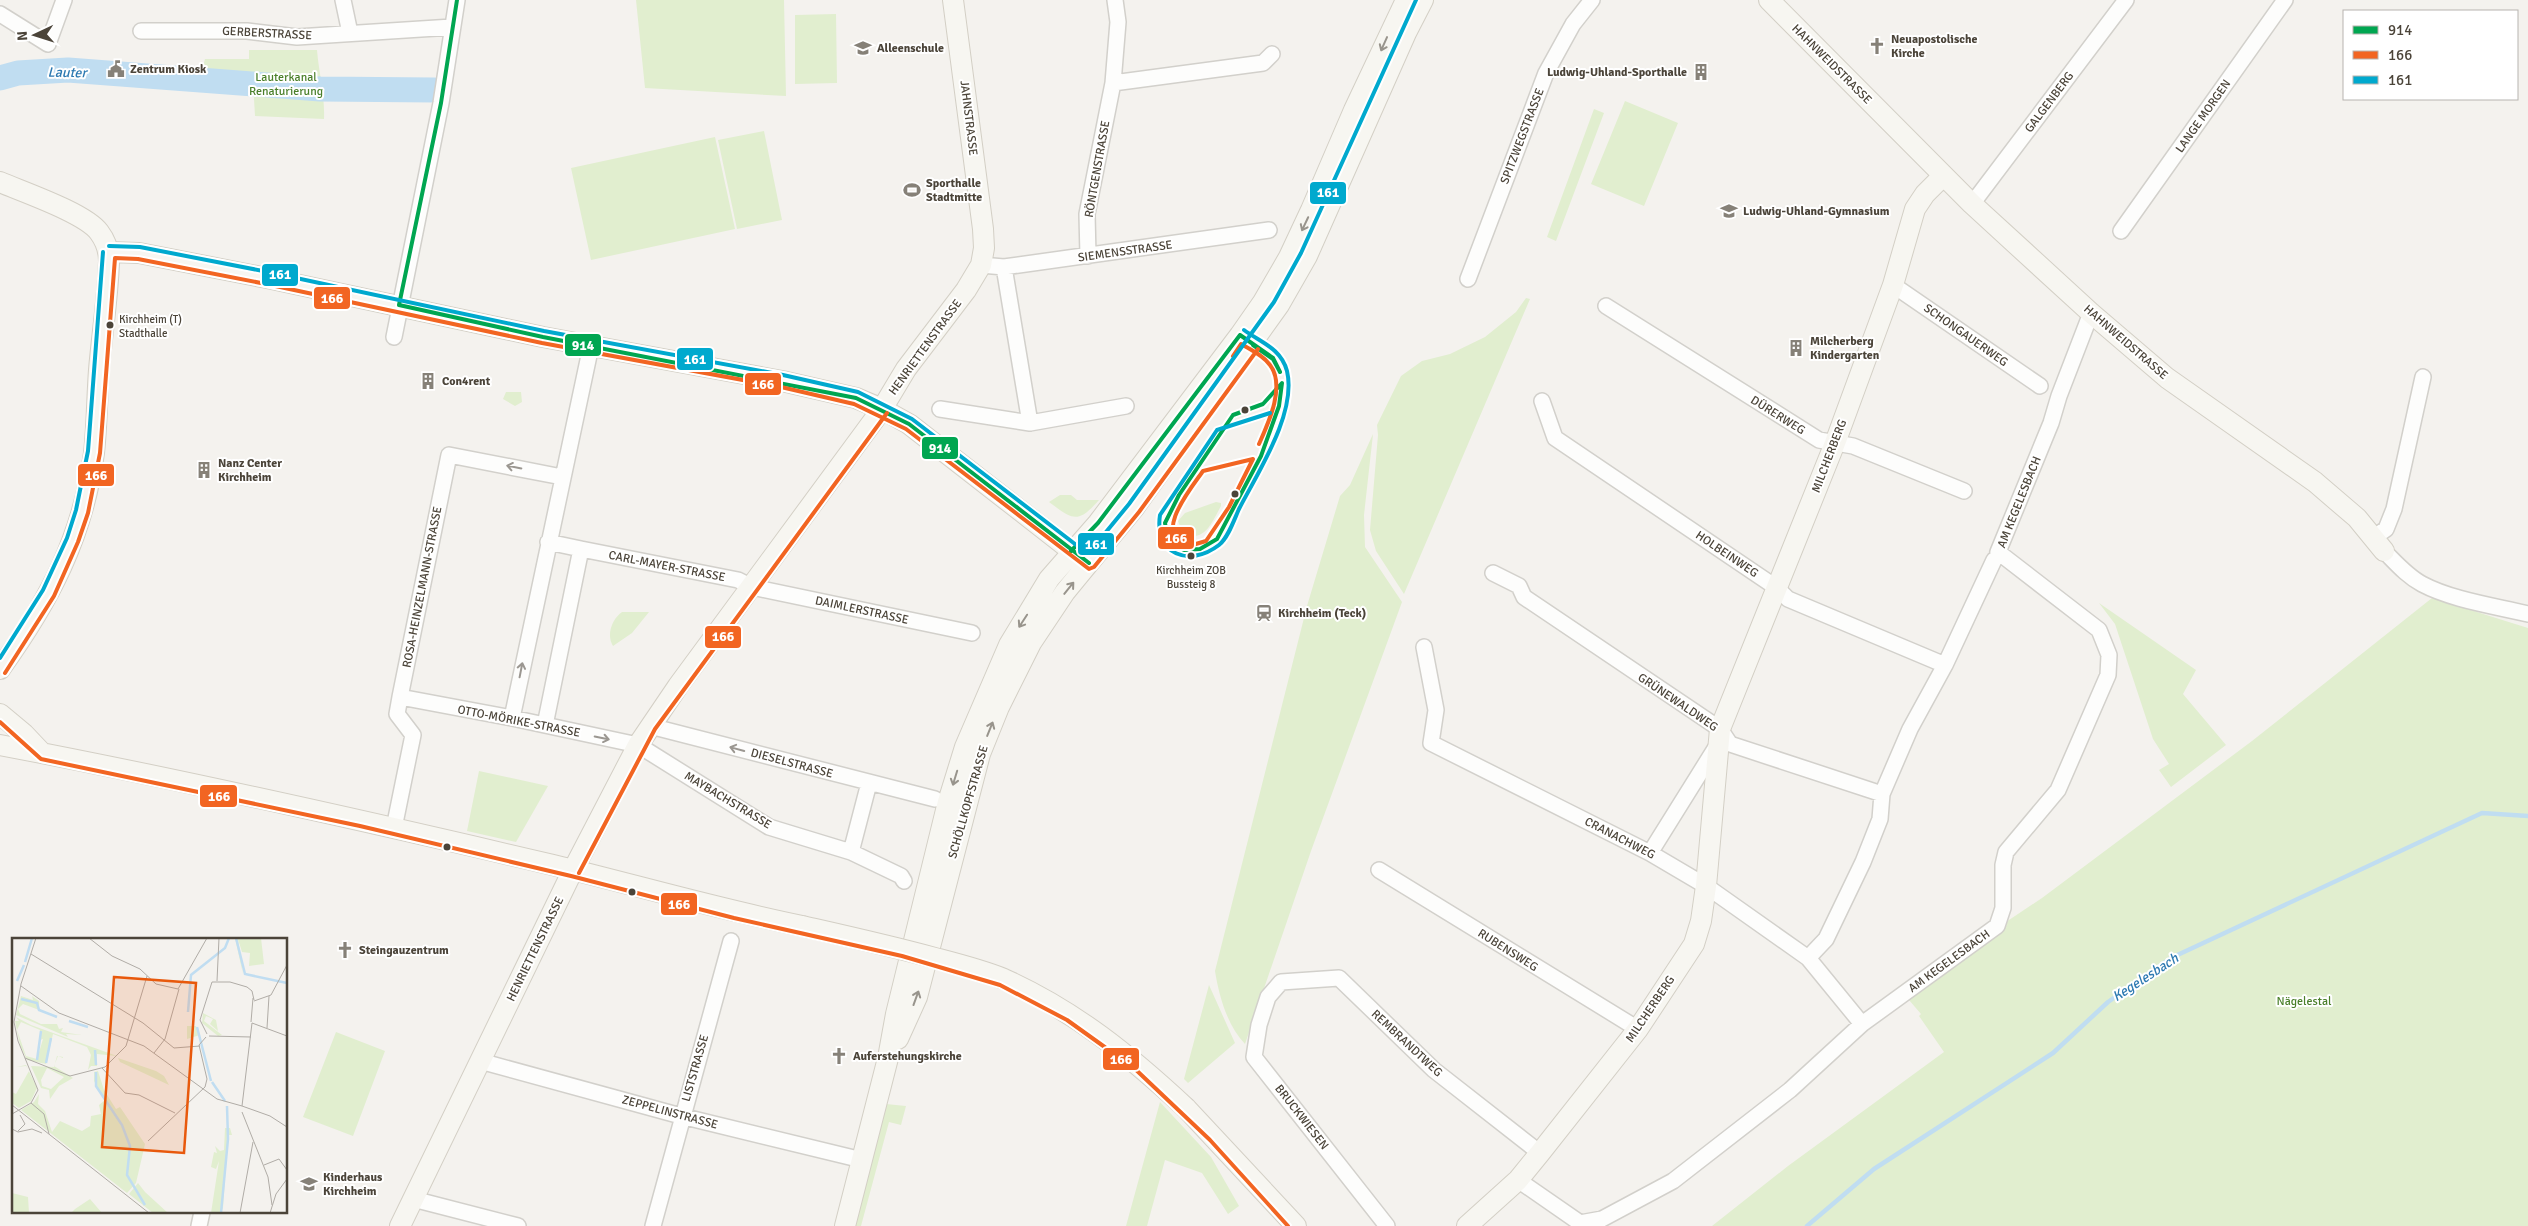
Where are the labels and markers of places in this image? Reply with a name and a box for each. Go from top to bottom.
place label: Neuapostolische Kirche [1891,32,1977,61]
church icon: Neuapostolische Kirche [1867,36,1887,56]
school or university icon: Alleenschule [853,38,873,58]
place label: Alleenschule [877,41,944,56]
public building icon: Zentrum Kiosk [106,59,126,79]
place label: Zentrum Kiosk [130,62,207,77]
building icon: Ludwig-Uhland-Sporthalle [1691,62,1711,82]
place label: Ludwig-Uhland-Sporthalle [1547,65,1687,80]
place label: Sporthalle Stadtmitte [926,176,982,205]
sports icon: Sporthalle Stadtmitte [902,180,922,200]
school or university icon: Ludwig-Uhland-Gymnasium [1719,201,1739,221]
place label: Ludwig-Uhland-Gymnasium [1743,204,1890,219]
place label: Kirchheim (T) Stadthalle [119,313,182,340]
marker: Kirchheim (T) Stadthalle [105,320,115,330]
place label: Milcherberg Kindergarten [1810,334,1880,363]
building icon: Milcherberg Kindergarten [1786,338,1806,358]
building icon: Con4rent [418,371,438,391]
place label: Con4rent [442,374,491,389]
unlabelled marker [1240,405,1250,415]
place label: Nanz Center Kirchheim [218,456,282,485]
building icon: Nanz Center Kirchheim [194,460,214,480]
unlabelled marker [1230,489,1240,499]
marker: Kirchheim ZOB Bussteig 8 [1186,551,1196,561]
place label: Kirchheim ZOB Bussteig 8 [1156,564,1226,591]
station icon: Kirchheim (Teck) [1254,603,1274,623]
place label: Kirchheim (Teck) [1278,606,1366,621]
unlabelled marker [442,842,452,852]
unlabelled marker [627,887,637,897]
church icon: Steingauzentrum [335,940,355,960]
place label: Steingauzentrum [359,943,449,958]
church icon: Auferstehungskirche [829,1046,849,1066]
place label: Auferstehungskirche [853,1049,962,1064]
place label: Kinderhaus Kirchheim [323,1170,383,1199]
school or university icon: Kinderhaus Kirchheim [299,1174,319,1194]

